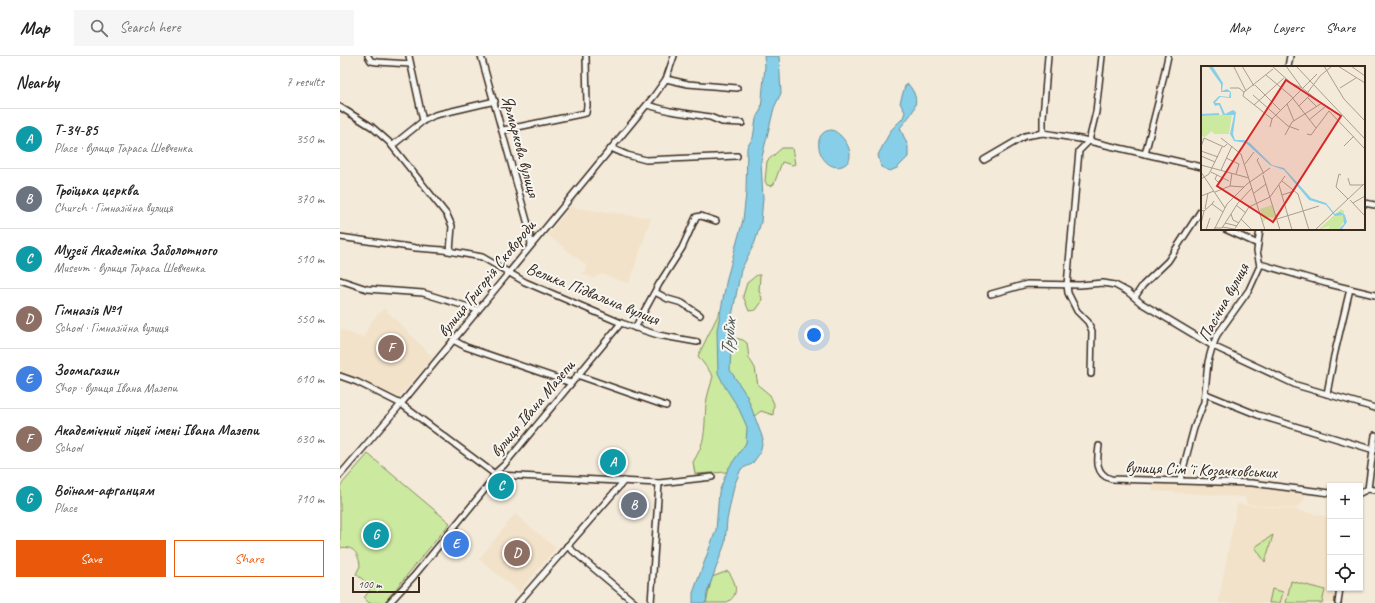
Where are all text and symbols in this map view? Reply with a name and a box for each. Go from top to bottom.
search box [74,10,354,46]
text: Map [20,16,50,40]
icon: search [88,17,110,39]
text: Search here [120,18,181,37]
text: Map [1229,19,1251,36]
text: Layers [1273,19,1304,36]
text: Share [1326,19,1355,36]
inset map [1201,66,1365,230]
text: Nearby [16,72,59,93]
text: 7 results [286,74,324,90]
street label: Ярмаркова вулиця [497,93,544,200]
text: Т-34-85 [54,121,97,140]
text: A [26,131,32,147]
text: 350 m [296,131,324,147]
text: Place · вулиця Тараса Шевченка [54,140,192,156]
text: Троїцька церква [54,181,138,200]
text: B [26,191,32,207]
text: 370 m [296,191,324,207]
text: Church · Гімназійна вулиця [54,200,173,216]
street label: вулиця Григорія Сковороди [433,214,541,341]
text: Музей Академіка Заболотного [54,241,217,260]
text: C [26,251,32,267]
text: 510 m [296,251,324,267]
street label: Велика Підвальна вулиця [523,257,664,330]
street label: Пасічна вулиця [1193,259,1254,345]
text: Museum · вулиця Тараса Шевченка [54,260,205,276]
text: Гімназія №1 [54,301,121,320]
text: D [25,311,33,327]
text: 550 m [296,311,324,327]
water label: Трубіж [715,314,741,356]
text: School · Гімназійна вулиця [54,320,168,336]
your location [804,325,824,345]
pin: F [378,333,404,363]
street label: вулиця Івана Мазепи [486,354,580,461]
text: Зоомагазин [54,361,119,380]
text: E [26,371,32,387]
text: 610 m [296,371,324,387]
text: Shop · вулиця Івана Мазепи [54,380,177,396]
text: Академічний ліцей імені Івана Мазепи [54,421,259,440]
text: F [26,431,32,447]
text: 630 m [296,431,324,447]
text: School [54,440,82,456]
pin: A [600,447,626,477]
street label: вулиця Сімʼї Козачковських [1125,456,1278,484]
pin: C [488,471,514,501]
text: Воїнам-афганцям [54,481,154,500]
map controls [1327,483,1363,591]
button: + [1327,483,1363,519]
pin: B [621,490,647,520]
text: G [26,491,32,507]
text: 710 m [296,491,324,507]
text: Place [54,500,77,516]
button: − [1327,519,1363,555]
pin: G [363,520,389,550]
pin: E [443,529,469,559]
pin: D [504,538,530,568]
button: Save [16,540,166,577]
button: Share [174,540,324,577]
button: locate [1327,555,1363,591]
scale bar [352,575,420,594]
text: 100 m [358,577,382,591]

